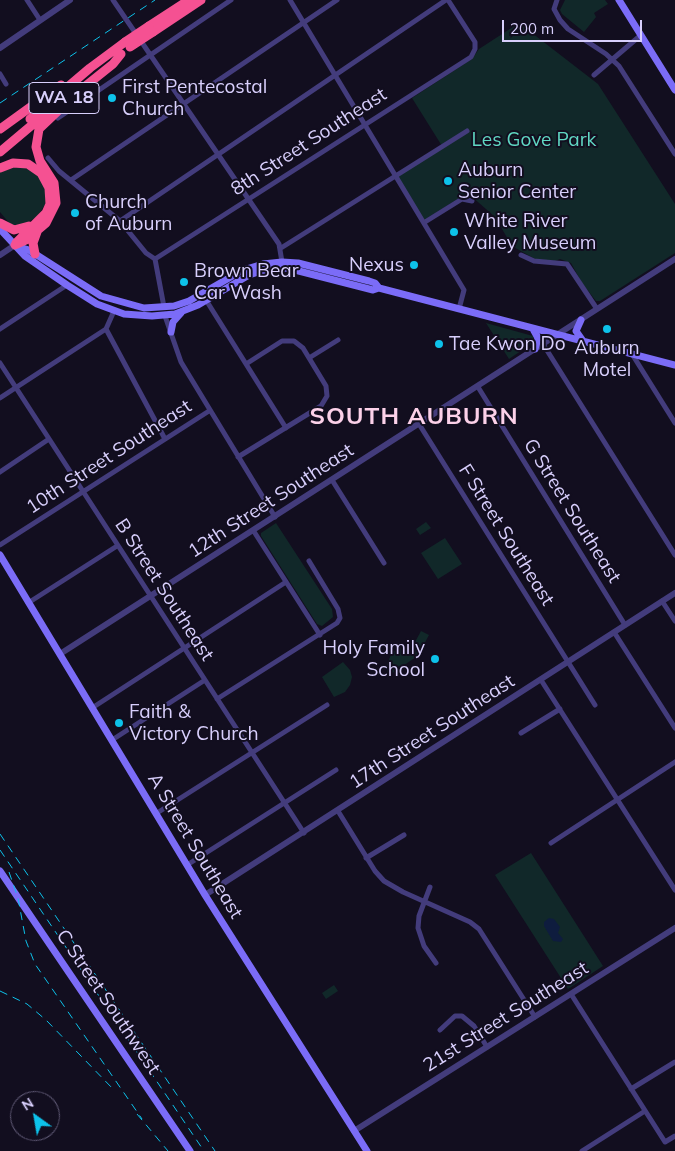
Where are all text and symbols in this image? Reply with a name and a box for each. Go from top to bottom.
scale bar [505,10,645,42]
text: 200 m [510,19,554,38]
place label: First Pentecostal Church [122,76,267,120]
road number: WA 18 [29,82,99,114]
street label: 8th Street Southeast [227,83,391,201]
marker: First Pentecostal Church [106,92,118,104]
park label: Les Gove Park [472,129,596,151]
place label: Auburn Senior Center [458,159,576,203]
marker: Auburn Senior Center [442,175,454,187]
place label: Church of Auburn [85,191,172,235]
marker: Church of Auburn [69,207,81,219]
place label: White River Valley Museum [464,210,597,254]
marker: White River Valley Museum [448,226,460,238]
place label: Nexus [349,254,404,276]
marker: Nexus [408,259,420,271]
place label: Brown Bear Car Wash [194,260,299,304]
marker: Brown Bear Car Wash [178,276,190,288]
marker: Auburn Motel [601,323,613,335]
place label: Tae Kwon Do [449,333,566,355]
place label: Auburn Motel [574,337,640,381]
marker: Tae Kwon Do [433,338,445,350]
street label: 10th Street Southeast [22,395,196,519]
district label: SOUTH AUBURN [308,403,520,431]
street label: G Street Southeast [518,435,626,587]
street label: 12th Street Southeast [184,439,358,563]
street label: F Street Southeast [453,460,559,610]
street label: B Street Southeast [110,515,218,665]
place label: Holy Family School [323,637,425,681]
marker: Holy Family School [429,653,441,665]
street label: 17th Street Southeast [345,670,519,794]
place label: Faith & Victory Church [129,701,259,745]
marker: Faith & Victory Church [113,717,125,729]
street label: A Street Southeast [143,769,247,923]
street label: C Street Southwest [51,925,165,1079]
street label: 21st Street Southeast [419,957,593,1077]
north arrow [10,1091,60,1141]
text: N [18,1094,37,1115]

